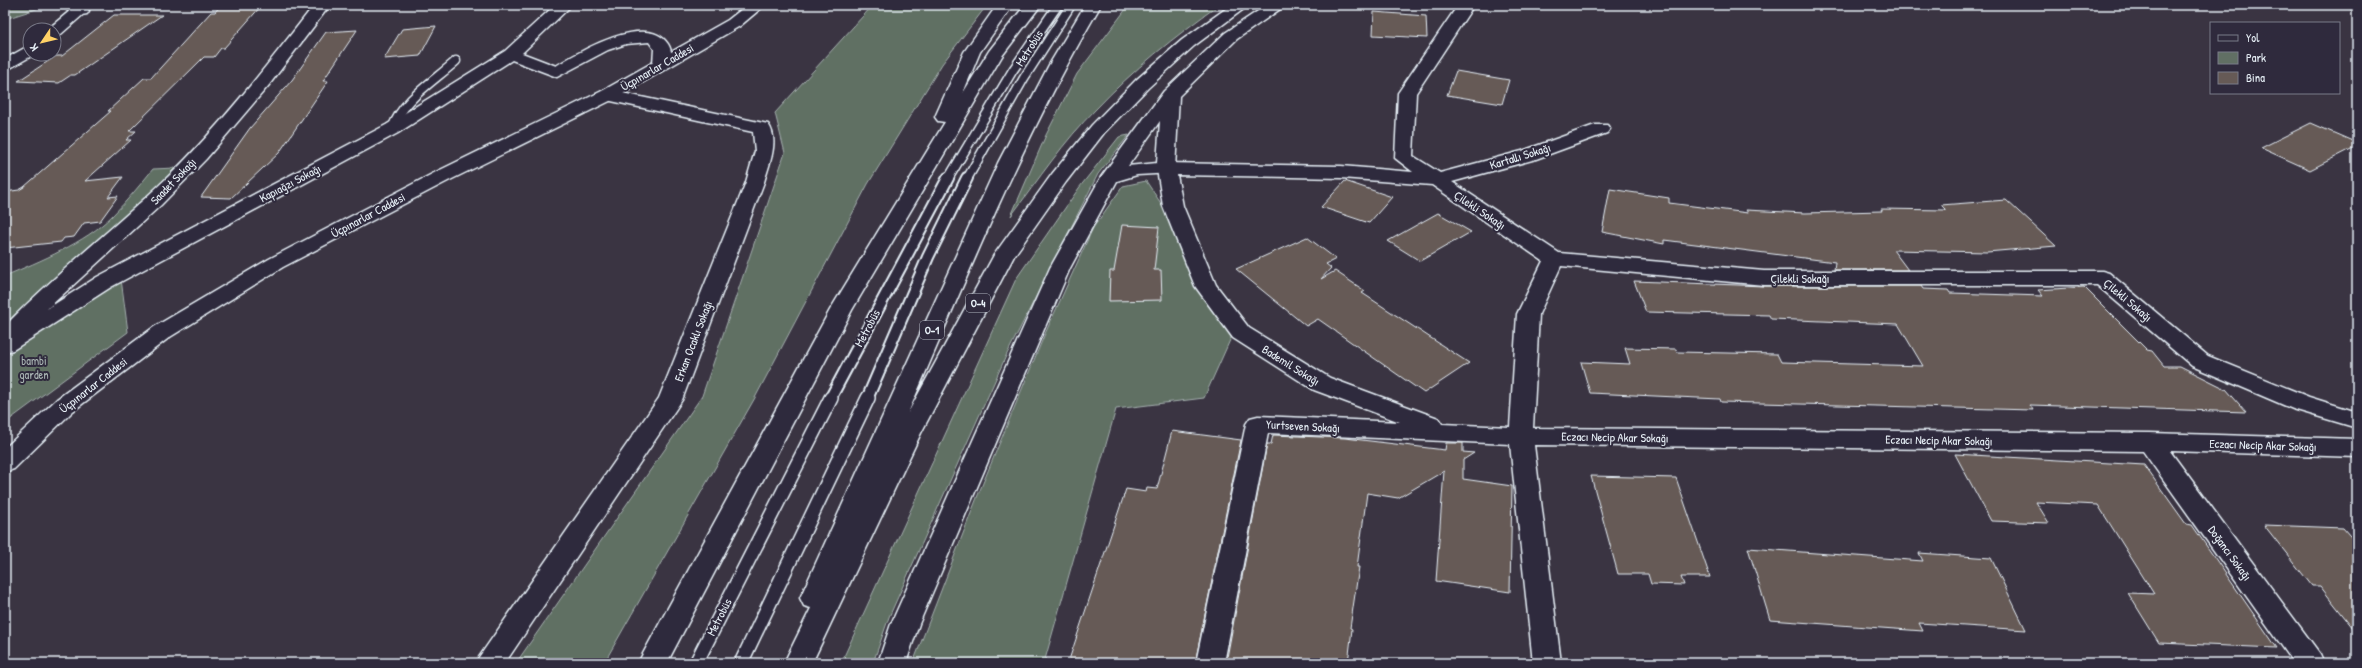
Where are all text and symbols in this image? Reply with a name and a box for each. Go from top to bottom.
north arrow [22,22,62,62]
legend [2210,22,2340,94]
street label: Metrobüs [1011,26,1047,69]
text: Yol [2246,29,2260,46]
street label: Üçpınarlar Caddesi [617,39,697,95]
text: K [26,41,41,54]
text: Park [2246,49,2266,66]
text: Bina [2246,69,2265,86]
street label: Kartallı Sokağı [1487,139,1553,173]
street label: Saadet Sokağı [146,154,200,208]
street label: Kapıağzı Sokağı [256,160,324,206]
street label: Çilekli Sokağı [1451,186,1509,234]
street label: Üçpınarlar Caddesi [328,188,408,242]
street label: Çilekli Sokağı [1771,270,1829,287]
street label: Çilekli Sokağı [2100,275,2156,325]
road number: O-4 [966,294,990,312]
street label: Erkan Ocaklı Sokağı [670,298,716,384]
street label: Metrobüs [850,306,884,350]
road number: O-1 [920,321,944,339]
street label: Bademil Sokağı [1259,341,1323,389]
park label: bambi garden [19,352,49,383]
street label: Üçpınarlar Caddesi [56,353,130,417]
street label: Yurtseven Sokağı [1266,416,1340,436]
street label: Eczacı Necip Akar Sokağı [1561,428,1669,446]
street label: Eczacı Necip Akar Sokağı [1885,431,1993,449]
street label: Eczacı Necip Akar Sokağı [2209,435,2317,455]
street label: Doğancı Sokağı [2204,522,2256,584]
street label: Metrobüs [702,595,736,639]

